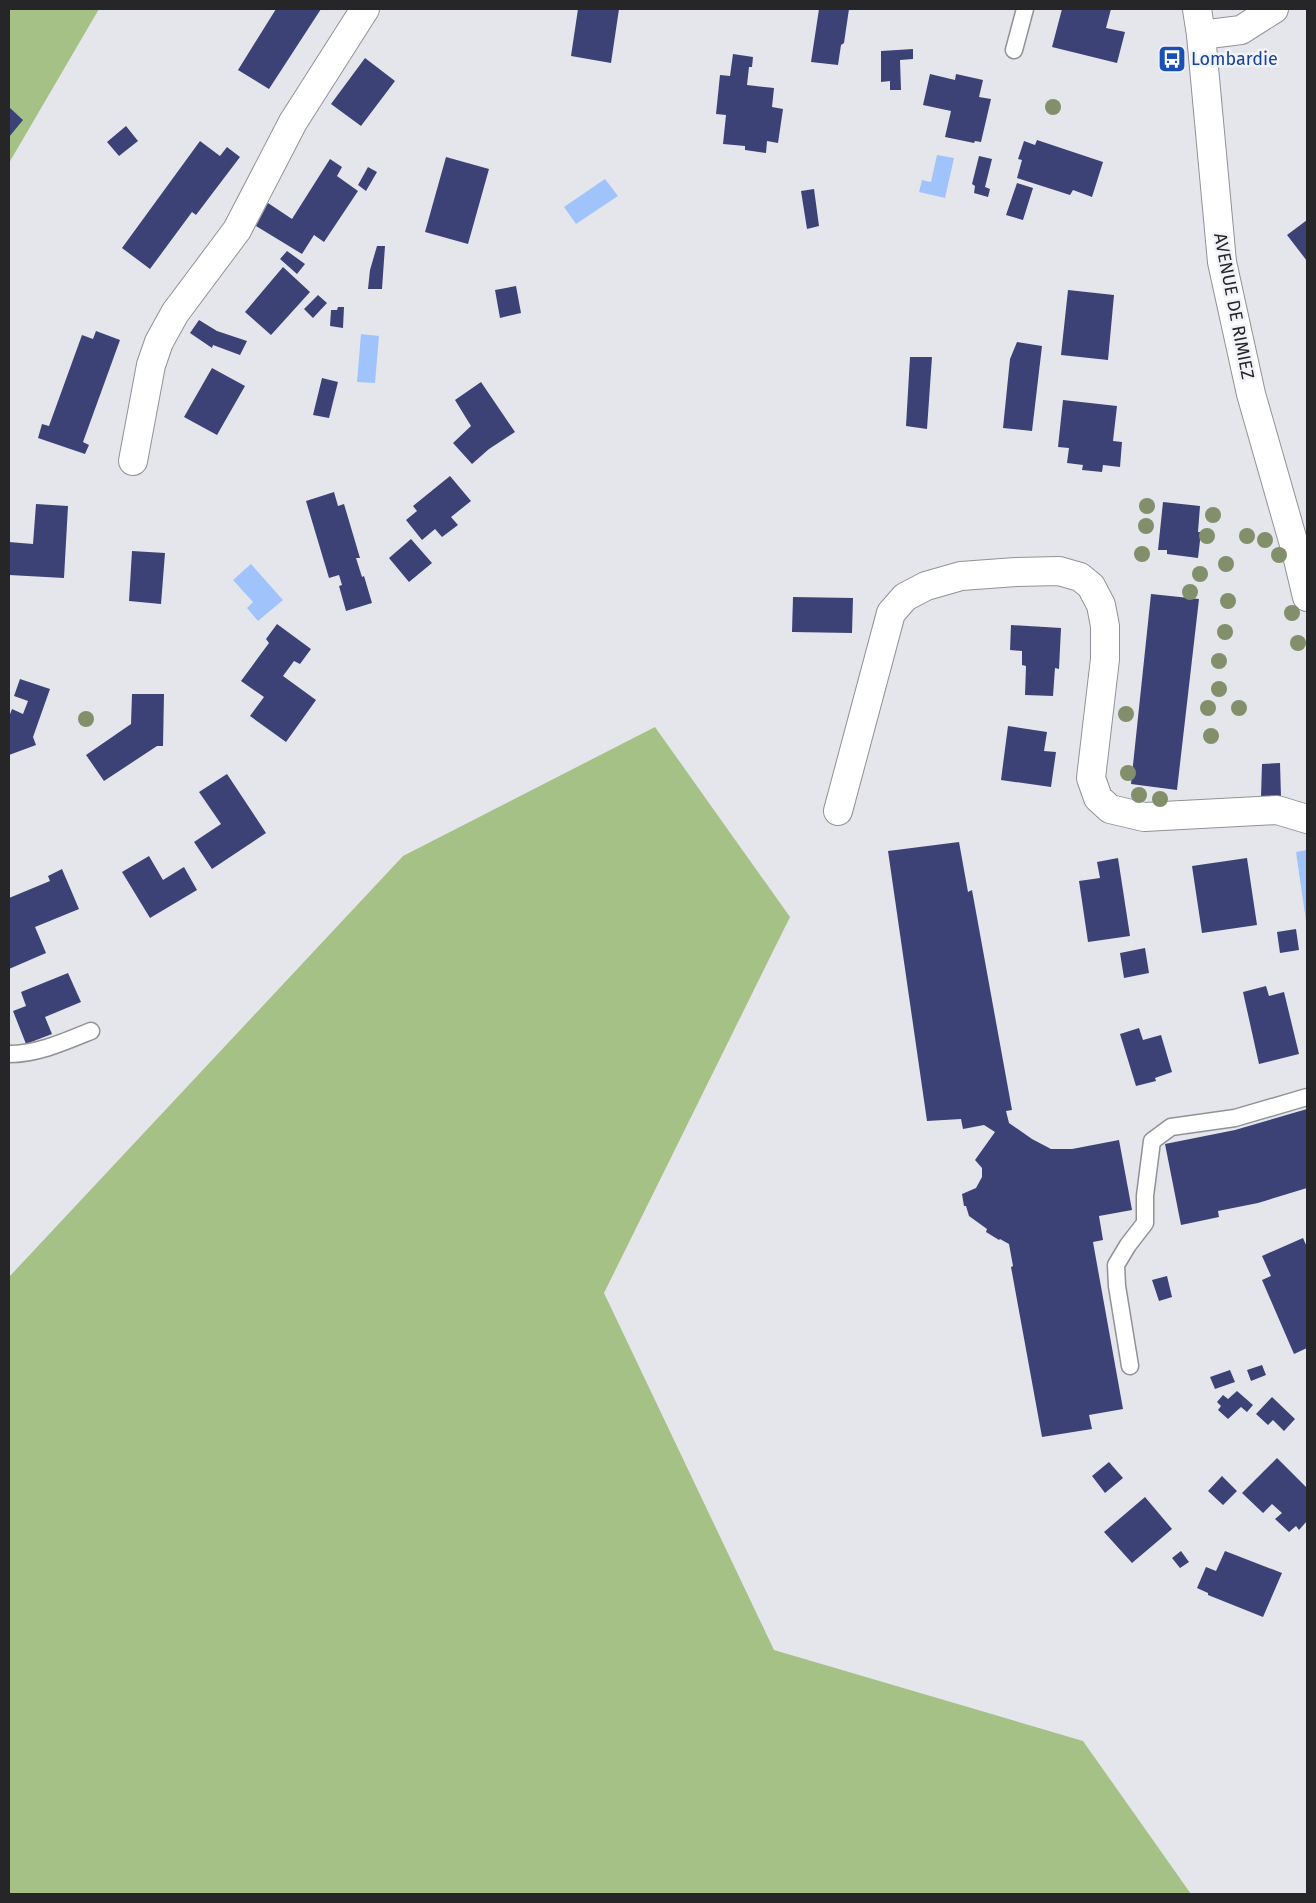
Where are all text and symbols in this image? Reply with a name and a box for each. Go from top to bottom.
bus stop icon: Lombardie [1157,44,1187,74]
place label: Lombardie [1191,48,1278,70]
street label: AVENUE DE RIMIEZ [1209,231,1259,381]

